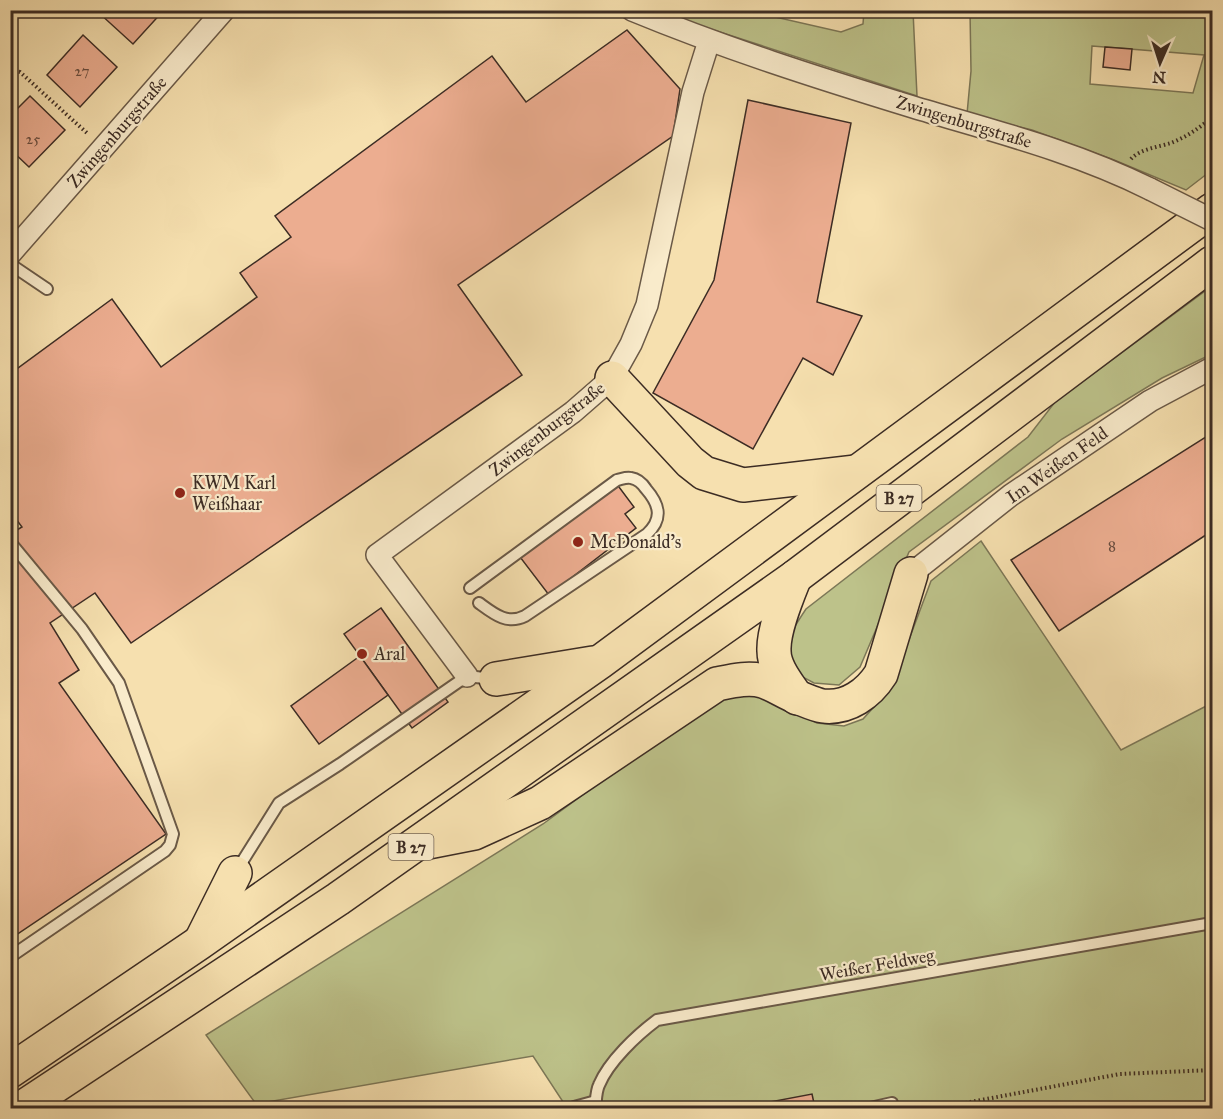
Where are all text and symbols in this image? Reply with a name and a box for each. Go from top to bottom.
north arrow [1130,33,1190,93]
house number: 27 [75,62,90,80]
text: N [1152,68,1167,87]
street label: Zwingenburgstraße [63,72,172,193]
street label: Zwingenburgstraße [893,91,1034,154]
house number: 25 [26,130,40,148]
street label: Zwingenburgstraße [485,377,610,482]
street label: Im Weißen Feld [1002,422,1112,508]
place label: KWM Karl Weißhaar [192,472,276,515]
road number: B 27 [876,485,922,511]
marker: KWM Karl Weißhaar [173,486,187,500]
place label: McDonald's [590,531,681,553]
marker: McDonald's [571,535,585,549]
house number: 8 [1108,537,1116,555]
place label: Aral [373,643,405,665]
marker: Aral [355,647,369,661]
road number: B 27 [388,834,434,860]
street label: Weißer Feldweg [818,944,937,987]

